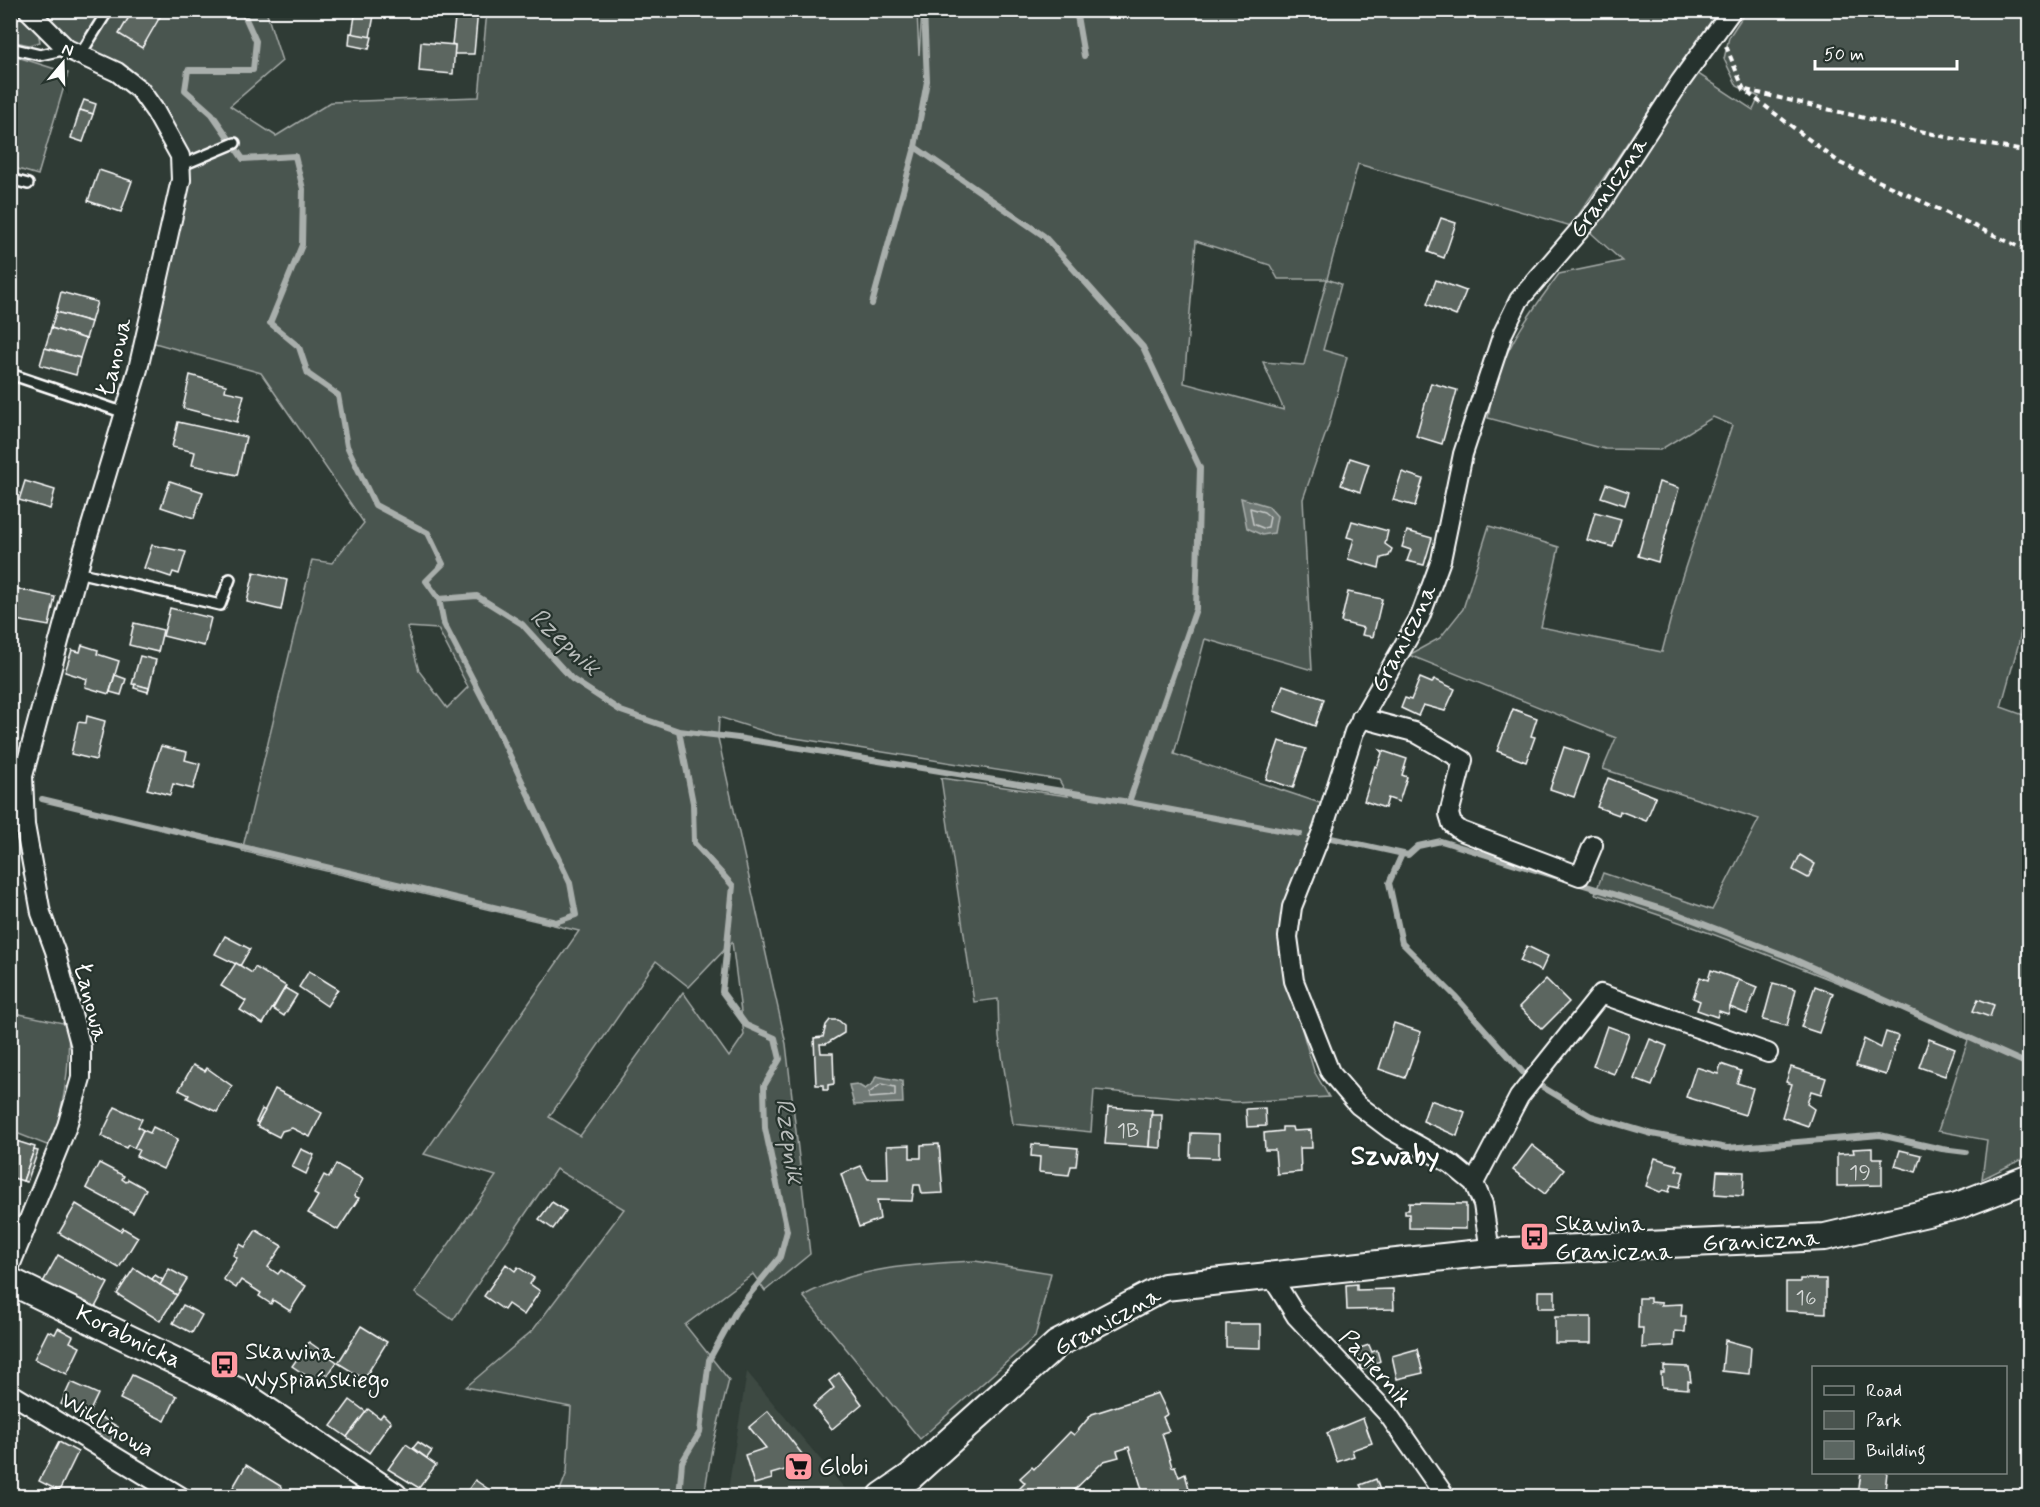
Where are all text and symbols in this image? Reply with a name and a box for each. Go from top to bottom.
north arrow [33,33,93,93]
scale bar [1815,33,1958,71]
text: N [59,39,76,62]
text: 50 m [1824,43,1864,67]
street label: Graniczna [1563,130,1656,245]
street label: Łanowa [91,314,140,400]
street label: Graniczna [1364,579,1445,698]
water label: Rzepnik [522,601,609,685]
street label: Łanowa [66,960,115,1046]
water label: Rzepnik [766,1096,812,1188]
house number: 1B [1117,1117,1139,1145]
district label: Szwaby [1351,1140,1439,1174]
house number: 19 [1849,1159,1871,1187]
place label: Skawina Graniczna [1555,1209,1673,1268]
bus stop icon: Skawina Graniczna [1518,1221,1550,1253]
street label: Graniczna [1701,1223,1821,1260]
street label: Graniczna [1049,1280,1167,1364]
house number: 16 [1796,1284,1817,1312]
street label: Korabnicka [70,1298,186,1376]
street label: Pasternik [1332,1323,1418,1415]
place label: Skawina Wyspiańskiego [245,1337,389,1398]
bus stop icon: Skawina Wyspiańskiego [208,1349,240,1381]
legend [1812,1366,2007,1474]
text: Road [1866,1379,1902,1403]
street label: Wiklinowa [54,1385,160,1465]
text: Park [1866,1409,1902,1433]
text: Building [1866,1439,1926,1465]
supermarket icon: Globi [782,1450,814,1482]
place label: Globi [819,1452,869,1483]

